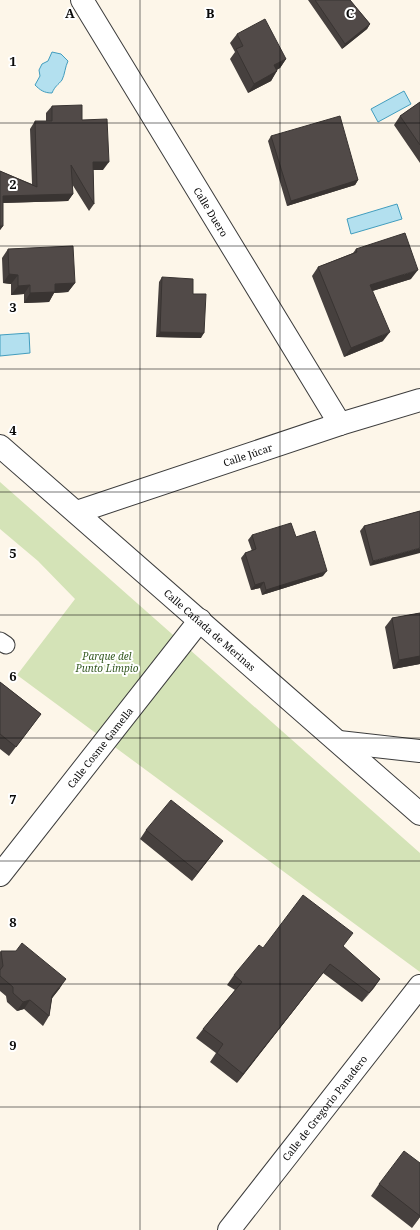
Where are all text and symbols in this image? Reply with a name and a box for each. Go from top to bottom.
text: A [65,4,75,22]
text: B [206,4,215,22]
text: C [346,4,355,22]
text: 1 [9,52,17,70]
text: 2 [9,175,17,193]
street label: Calle Duero [191,185,231,239]
text: 3 [9,298,17,316]
text: 4 [9,421,17,439]
street label: Calle Júcar [221,440,274,470]
text: 5 [9,544,17,562]
street label: Calle Cañada de Merinas [161,586,259,674]
park label: Parque del Punto Limpio [75,649,139,675]
text: 6 [9,667,17,685]
street label: Calle Cosme Gamella [64,704,136,791]
text: 7 [9,790,17,808]
text: 8 [9,913,17,931]
text: 9 [9,1036,17,1054]
street label: Calle de Gregorio Panadero [279,1052,370,1164]

